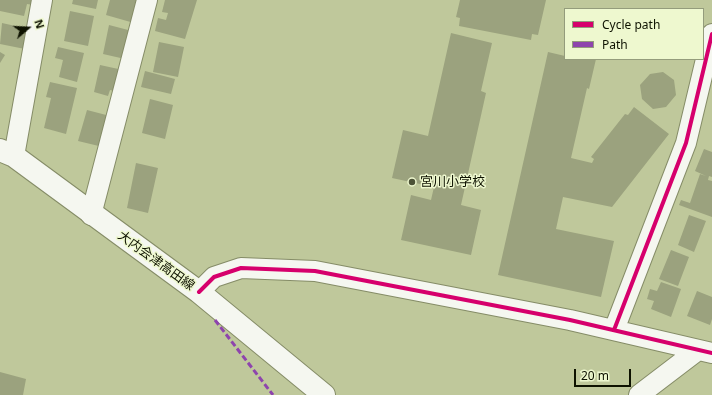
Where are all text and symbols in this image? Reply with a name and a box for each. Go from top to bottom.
north arrow [8,8,48,48]
legend [564,8,704,60]
text: Cycle path [602,16,660,33]
text: N [31,17,48,31]
text: Path [602,36,628,53]
place label: 宮川小学校 [420,174,485,190]
marker: 宮川小学校 [407,177,417,187]
street label: 大内会津高田線 [115,228,197,294]
scale bar [576,361,633,387]
text: 20 m [581,367,609,384]

